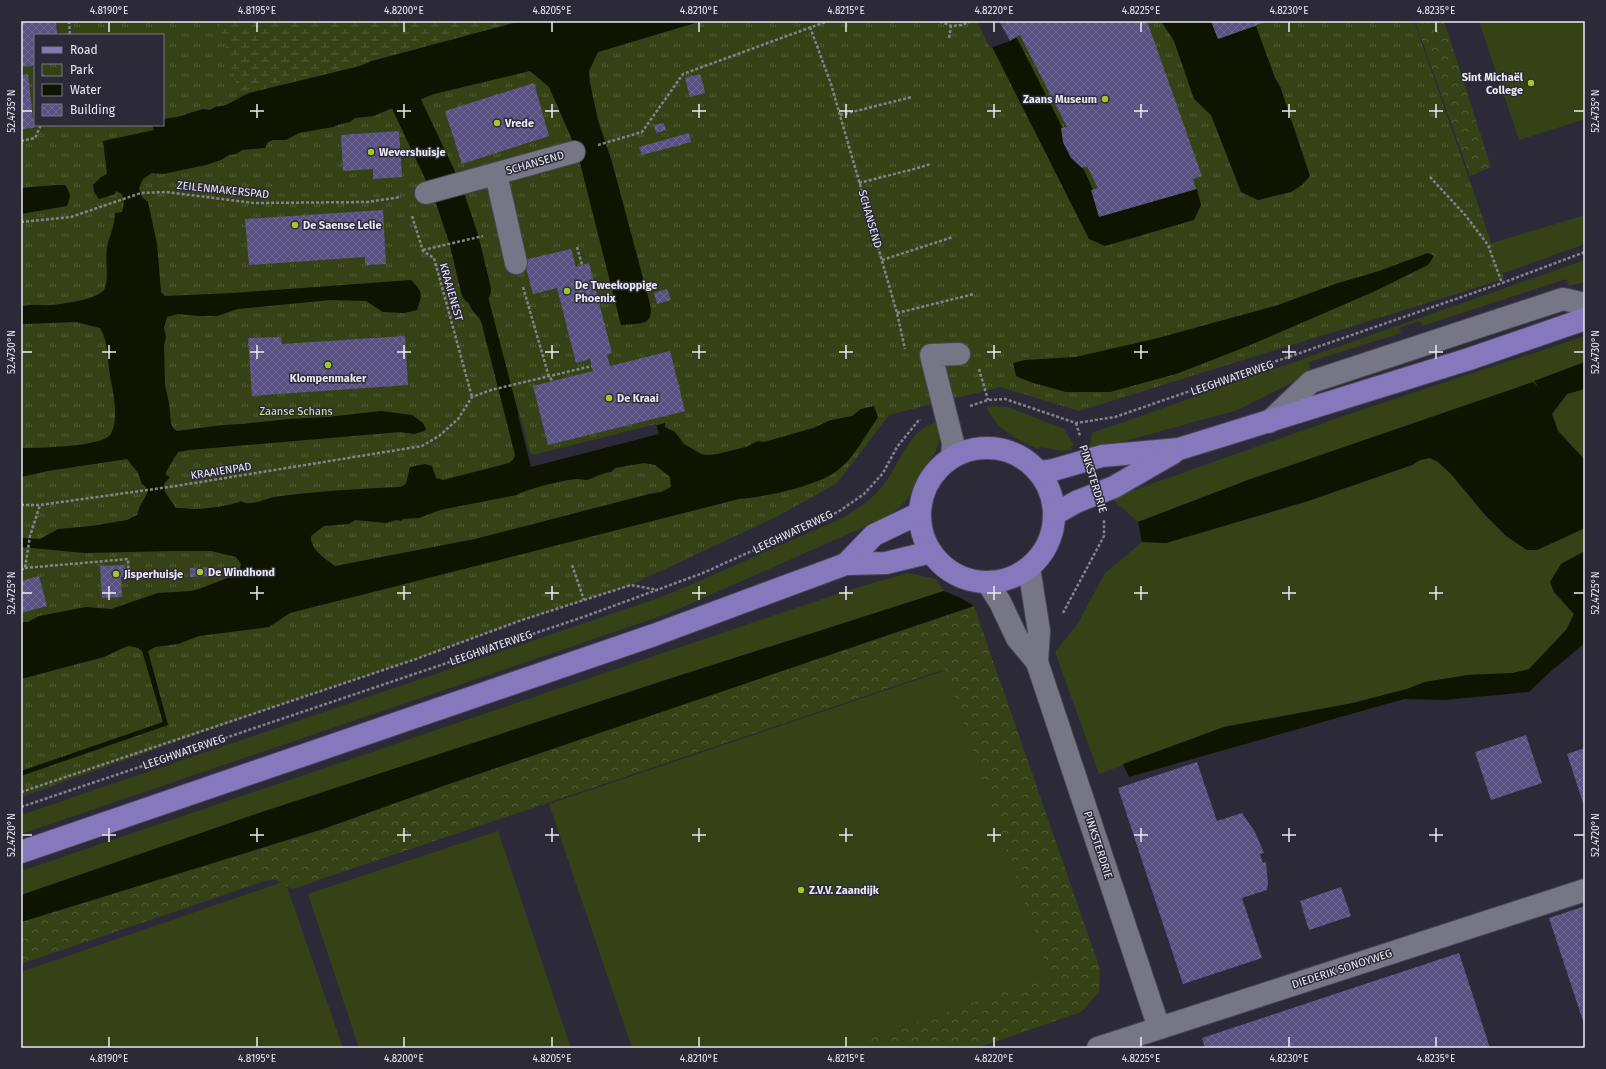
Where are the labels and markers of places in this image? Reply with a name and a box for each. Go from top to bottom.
place label: Sint Michaël College [1462,71,1524,97]
marker: Sint Michaël College [1526,78,1536,88]
place label: Zaans Museum [1023,93,1097,106]
marker: Zaans Museum [1100,94,1110,104]
place label: Vrede [504,117,534,130]
marker: Vrede [492,118,502,128]
place label: Wevershuisje [379,146,446,159]
marker: Wevershuisje [366,147,376,157]
place label: De Saense Lelie [303,219,381,232]
marker: De Saense Lelie [290,220,300,230]
place label: De Tweekoppige Phoenix [575,279,657,305]
marker: De Tweekoppige Phoenix [562,286,572,296]
marker: Klompenmaker [323,360,333,370]
place label: Klompenmaker [290,372,367,385]
place label: De Kraai [617,392,659,405]
marker: De Kraai [604,393,614,403]
place label: De Windhond [208,566,275,579]
marker: De Windhond [195,567,205,577]
place label: Jisperhuisje [123,568,183,581]
marker: Jisperhuisje [111,569,121,579]
place label: Z.V.V. Zaandijk [809,884,880,897]
marker: Z.V.V. Zaandijk [796,885,806,895]

